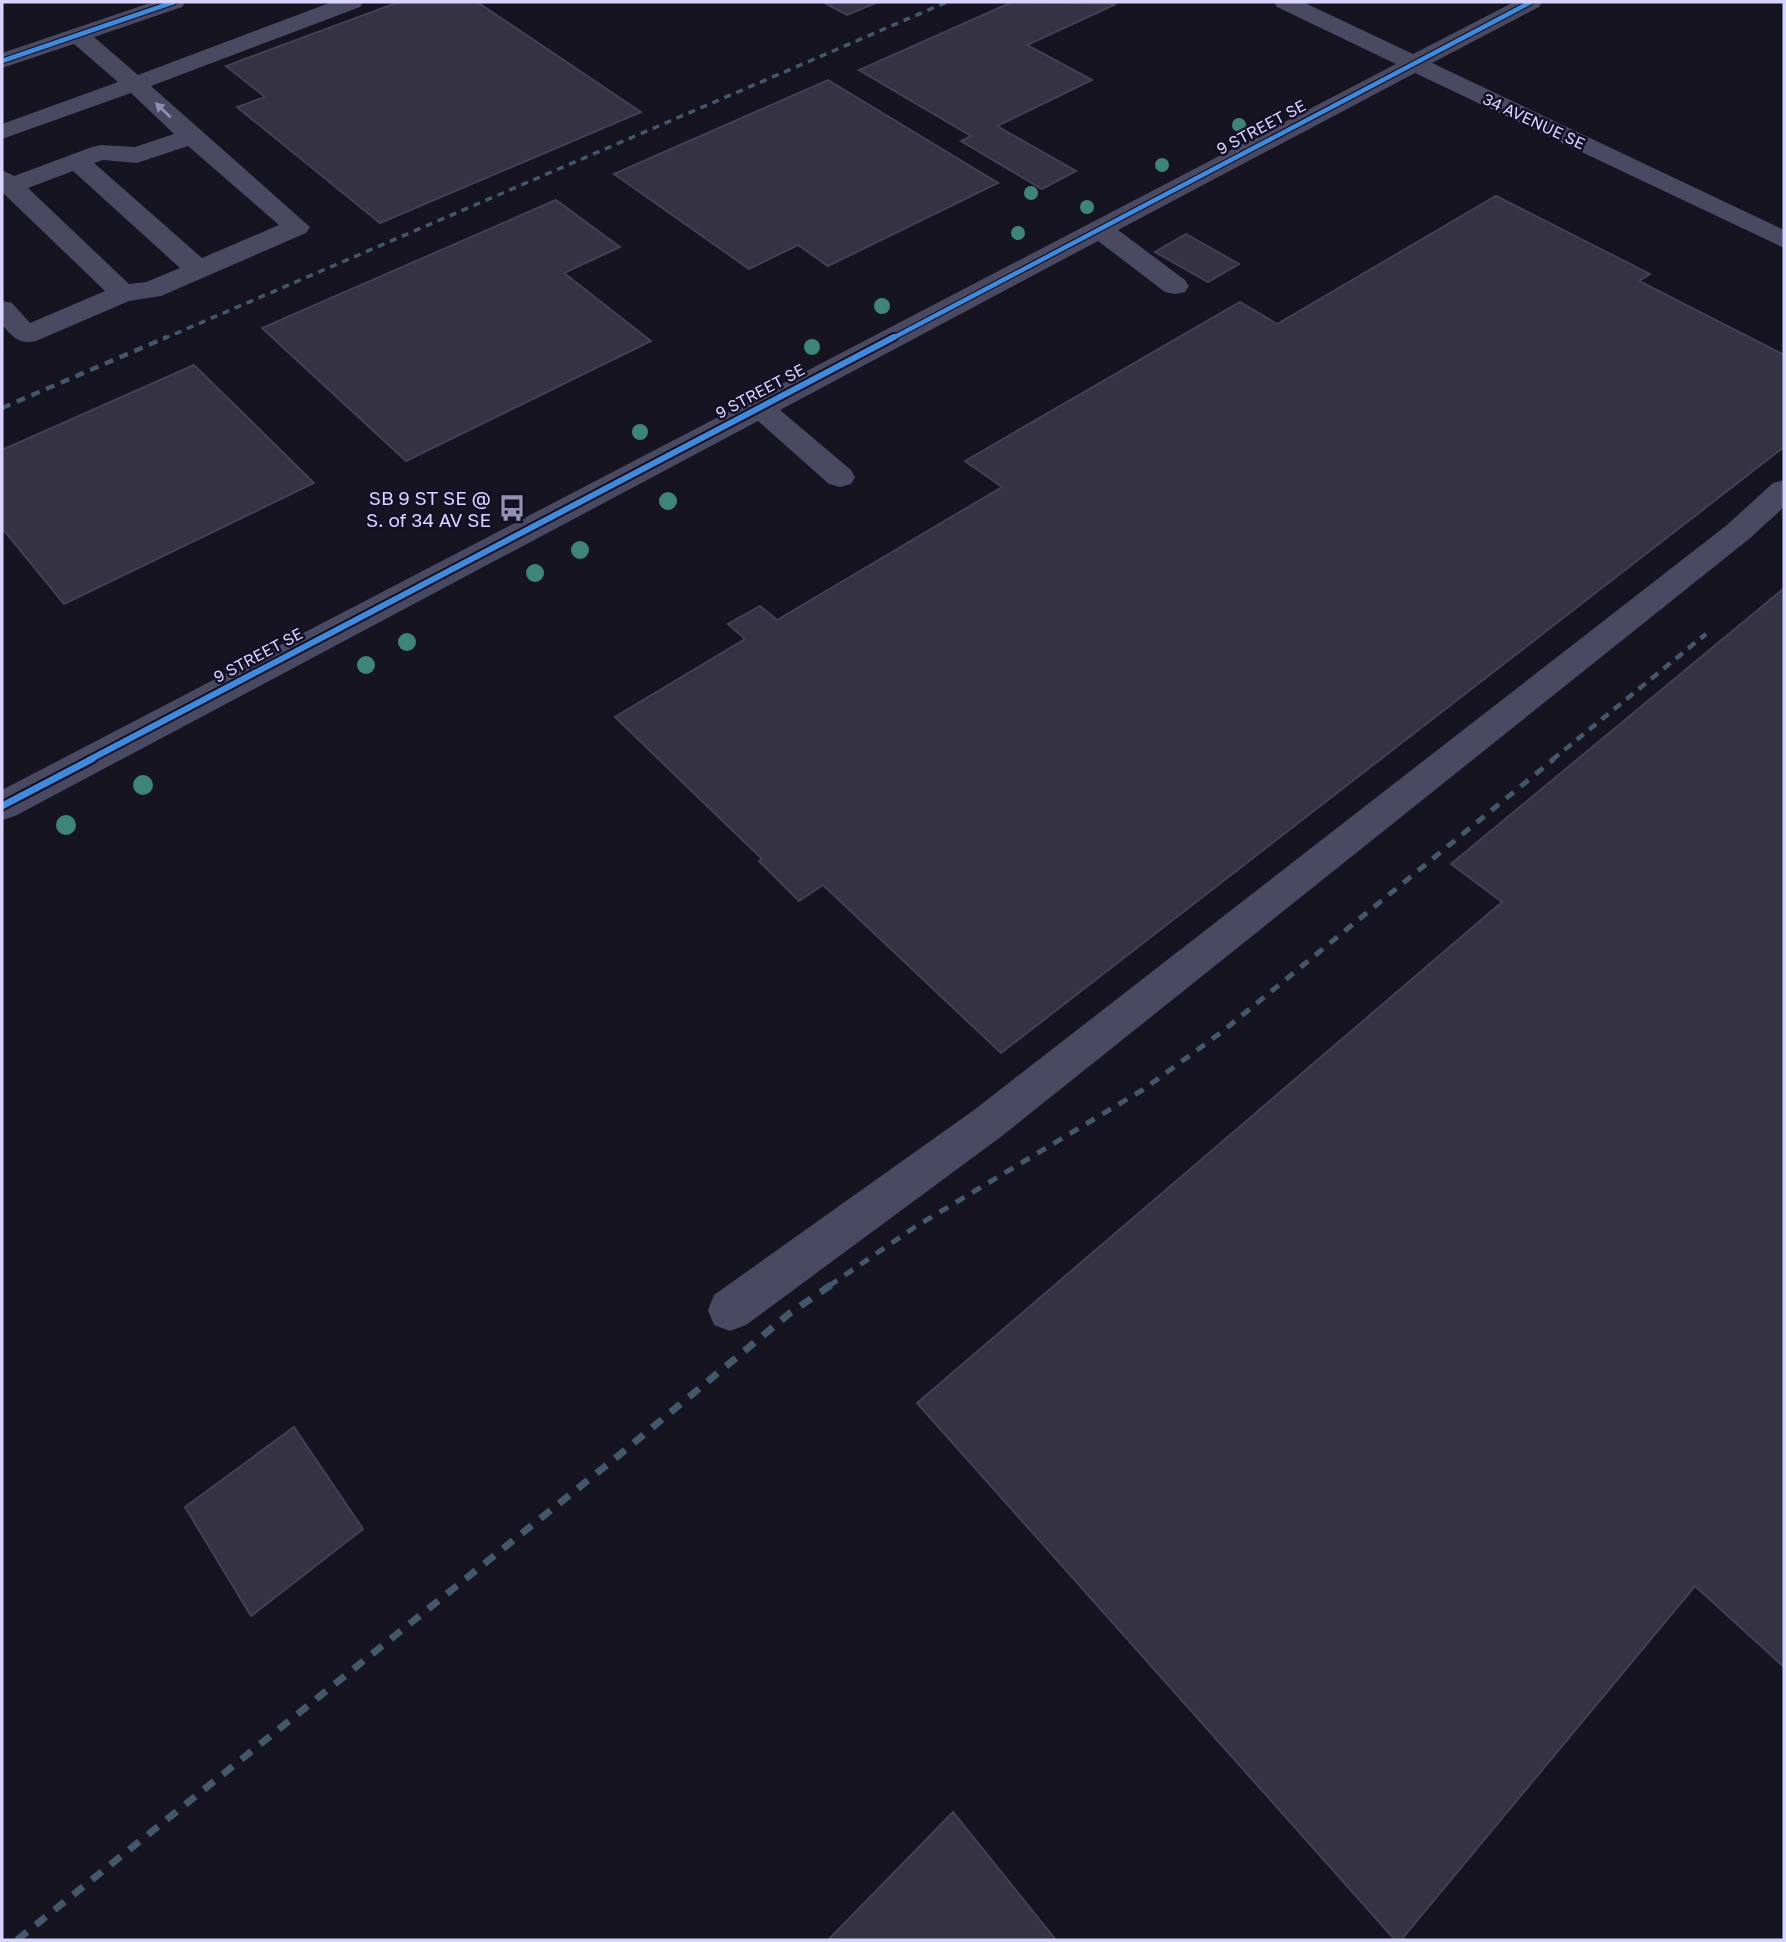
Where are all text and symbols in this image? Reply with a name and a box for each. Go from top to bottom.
street label: 34 AVENUE SE [1480,89,1588,153]
street label: 9 STREET SE [1213,95,1309,159]
one-way arrow [155,102,172,118]
street label: 9 STREET SE [712,359,808,423]
place label: SB 9 ST SE @ S. of 34 AV SE [366,486,491,531]
bus stop icon: SB 9 ST SE @ S. of 34 AV SE [497,493,527,523]
street label: 9 STREET SE [210,623,306,687]

